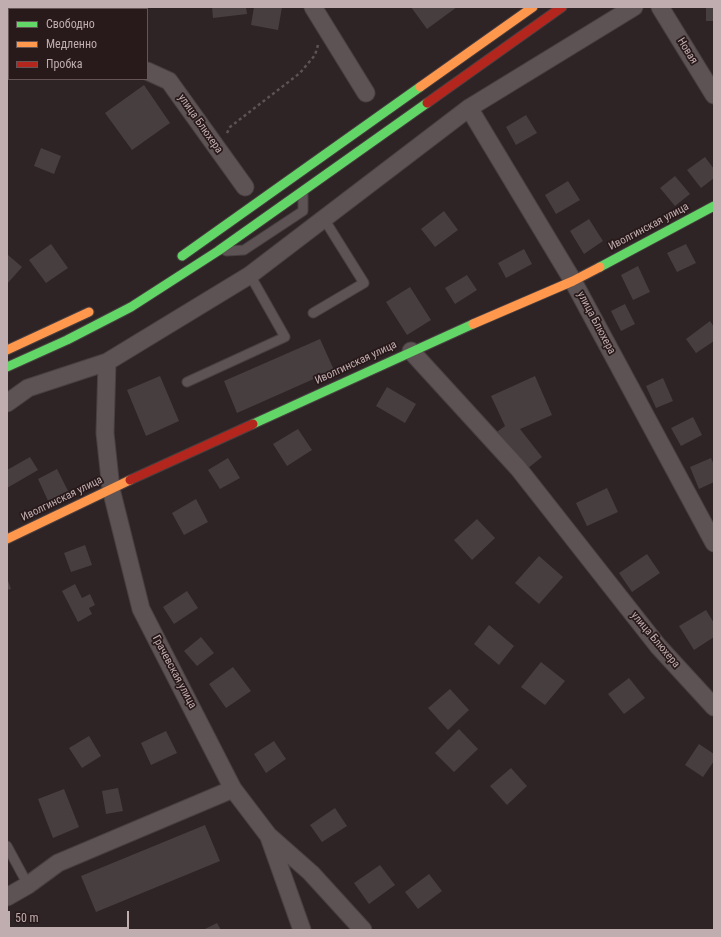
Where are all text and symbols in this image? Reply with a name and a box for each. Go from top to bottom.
legend [8,8,148,80]
text: Свободно [46,17,95,31]
street label: Новая [674,35,700,67]
text: Медленно [46,37,97,51]
text: Пробка [46,57,83,71]
street label: улица Блюхера [175,92,225,156]
street label: Иволгинская улица [607,200,691,254]
street label: улица Блюхера [574,289,618,357]
street label: Иволгинская улица [313,338,399,388]
street label: Иволгинская улица [19,474,105,524]
street label: улица Блюхера [628,609,682,671]
street label: Грачевская улица [149,633,199,711]
scale bar [10,903,131,929]
text: 50 m [15,911,39,925]

